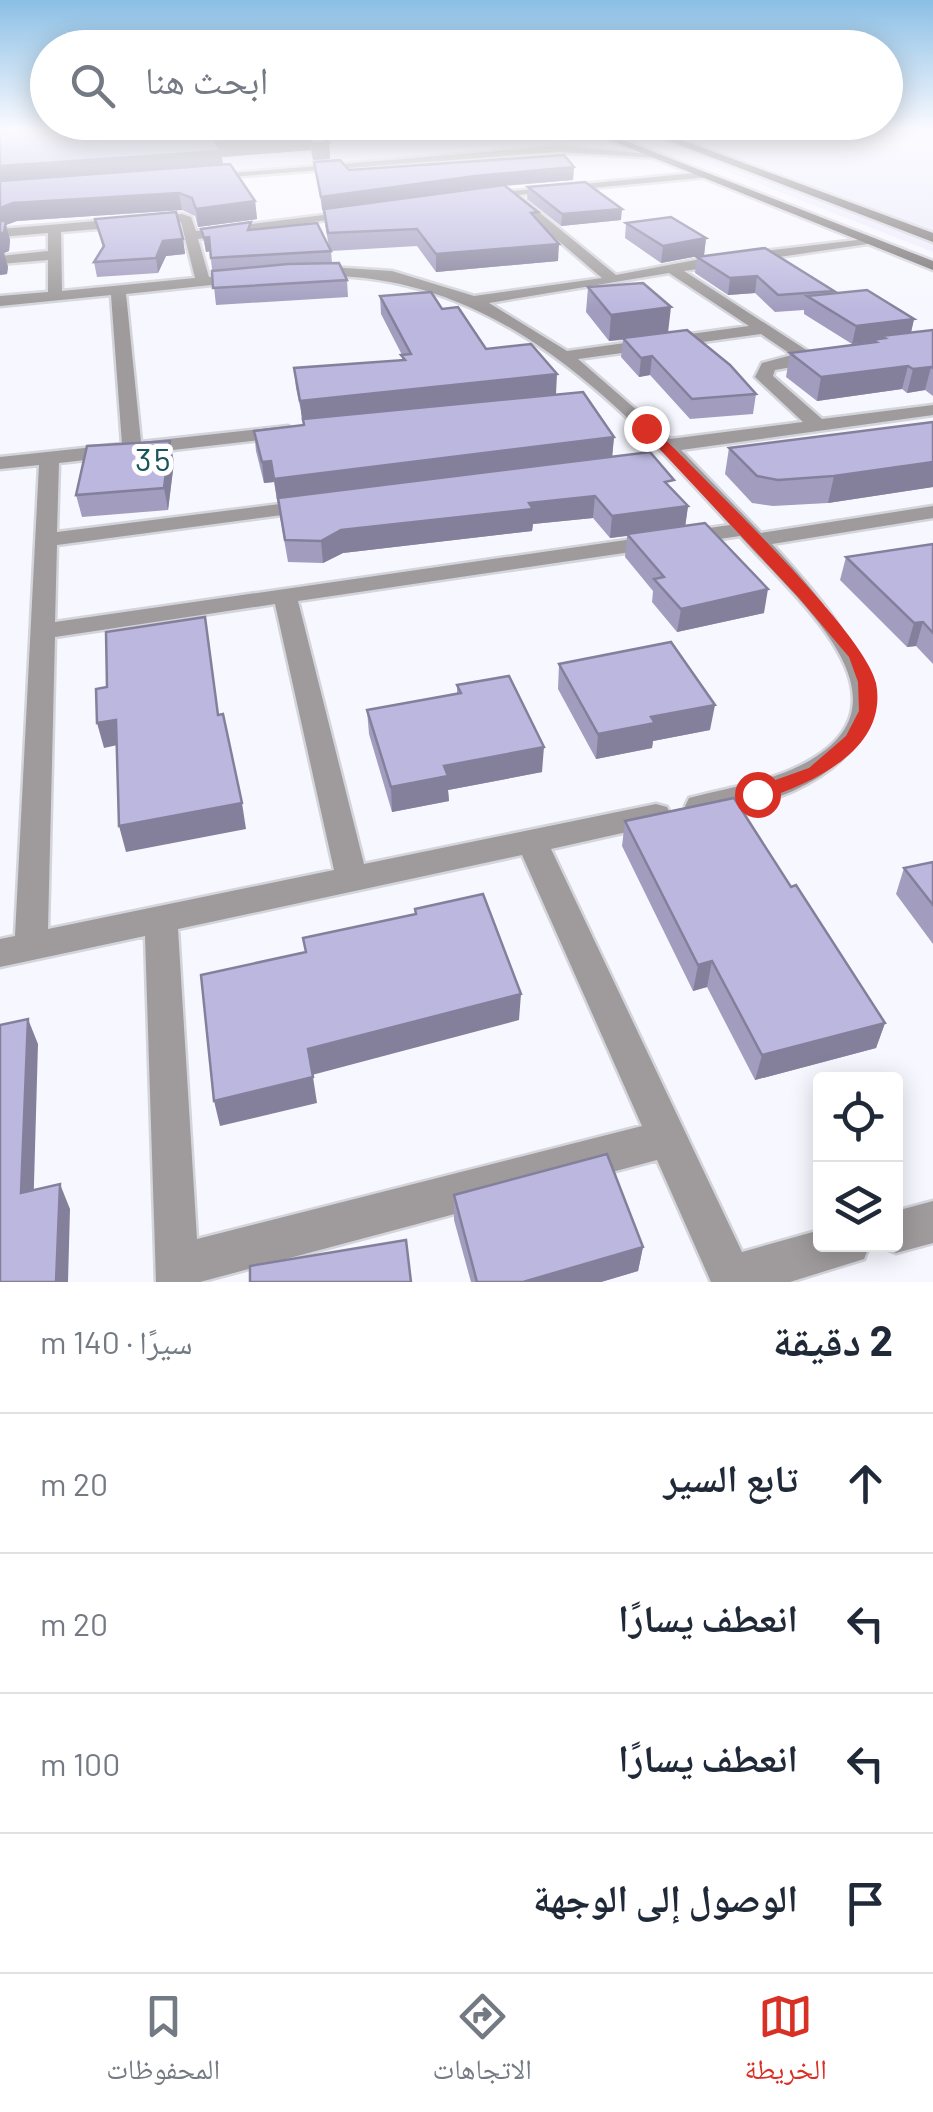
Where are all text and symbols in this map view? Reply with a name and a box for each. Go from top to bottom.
search box [30,30,903,140]
text: ابحث هنا [145,56,268,102]
icon: search [65,58,120,113]
route end [624,406,670,452]
district label: 35 [135,439,173,477]
route start [735,772,781,818]
map controls [813,1072,903,1252]
button: locate [813,1072,903,1162]
button: layers [813,1162,903,1252]
text: 2 دقيقة [773,1314,893,1364]
text: سيرًا · 140 m [40,1322,192,1360]
text: تابع السير [664,1454,798,1500]
icon: ahead [838,1456,893,1511]
text: 20 m [40,1464,108,1502]
text: انعطف يسارًا [618,1594,798,1640]
icon: left [838,1596,893,1651]
text: 20 m [40,1604,108,1642]
text: انعطف يسارًا [618,1734,798,1780]
icon: left [838,1736,893,1791]
text: 100 m [40,1744,120,1782]
text: الوصول إلى الوجهة [533,1874,798,1920]
icon: arrive [838,1876,893,1931]
tab: المحفوظات [106,1989,220,2097]
tab: الاتجاهات [433,1989,532,2097]
tab: الخريطة [744,1989,827,2097]

